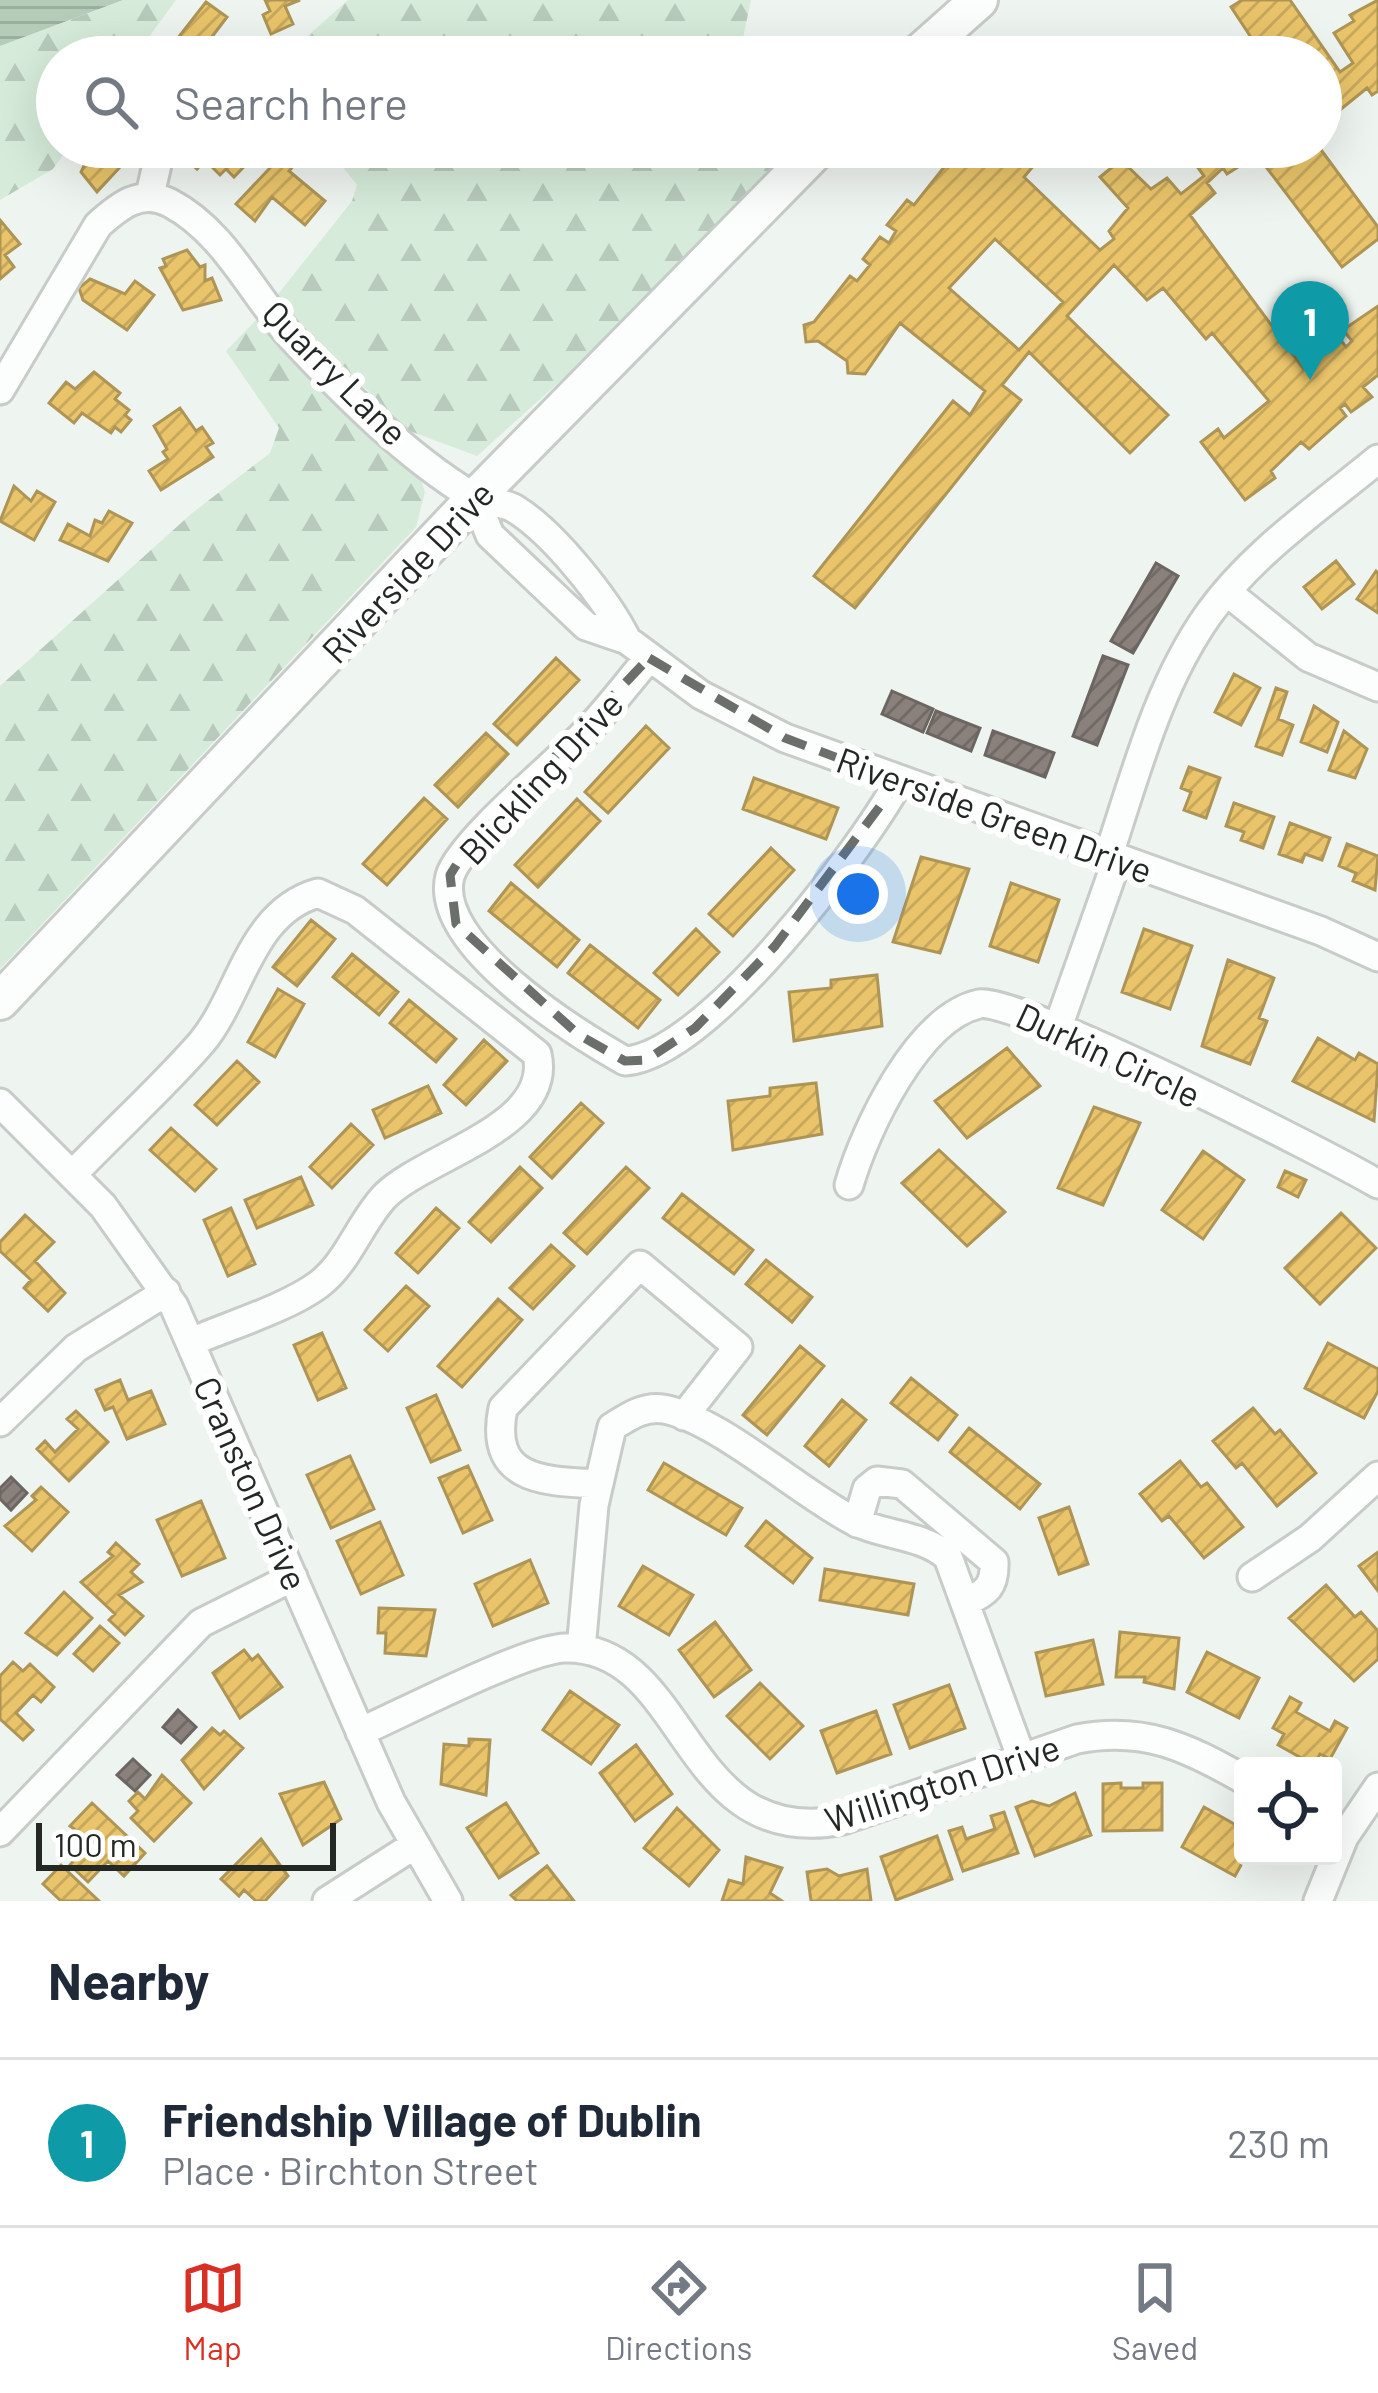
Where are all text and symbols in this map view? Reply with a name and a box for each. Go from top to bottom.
search box [36,36,1342,168]
icon: search [78,69,144,135]
text: Search here [174,75,408,129]
pin: 1 [1271,281,1349,380]
street label: Quarry Lane [255,291,417,453]
street label: Riverside Drive [312,471,502,671]
street label: Blickling Drive [449,682,631,872]
street label: Riverside Green Drive [831,737,1159,891]
your location [828,864,888,924]
street label: Durkin Circle [1010,993,1208,1115]
street label: Cranston Drive [186,1370,318,1596]
street label: Willington Drive [819,1724,1065,1840]
map controls [1234,1757,1342,1865]
button: locate [1234,1757,1342,1865]
scale bar [36,1817,336,1870]
text: 100 m [54,1824,137,1864]
text: Nearby [48,1949,209,2010]
text: Friendship Village of Dublin [162,2092,702,2146]
text: 1 [80,2119,94,2166]
text: 230 m [1227,2119,1330,2166]
text: Place · Birchton Street [162,2146,539,2193]
tab: Map [180,2255,246,2367]
tab: Directions [605,2255,752,2367]
tab: Saved [1112,2255,1198,2367]

